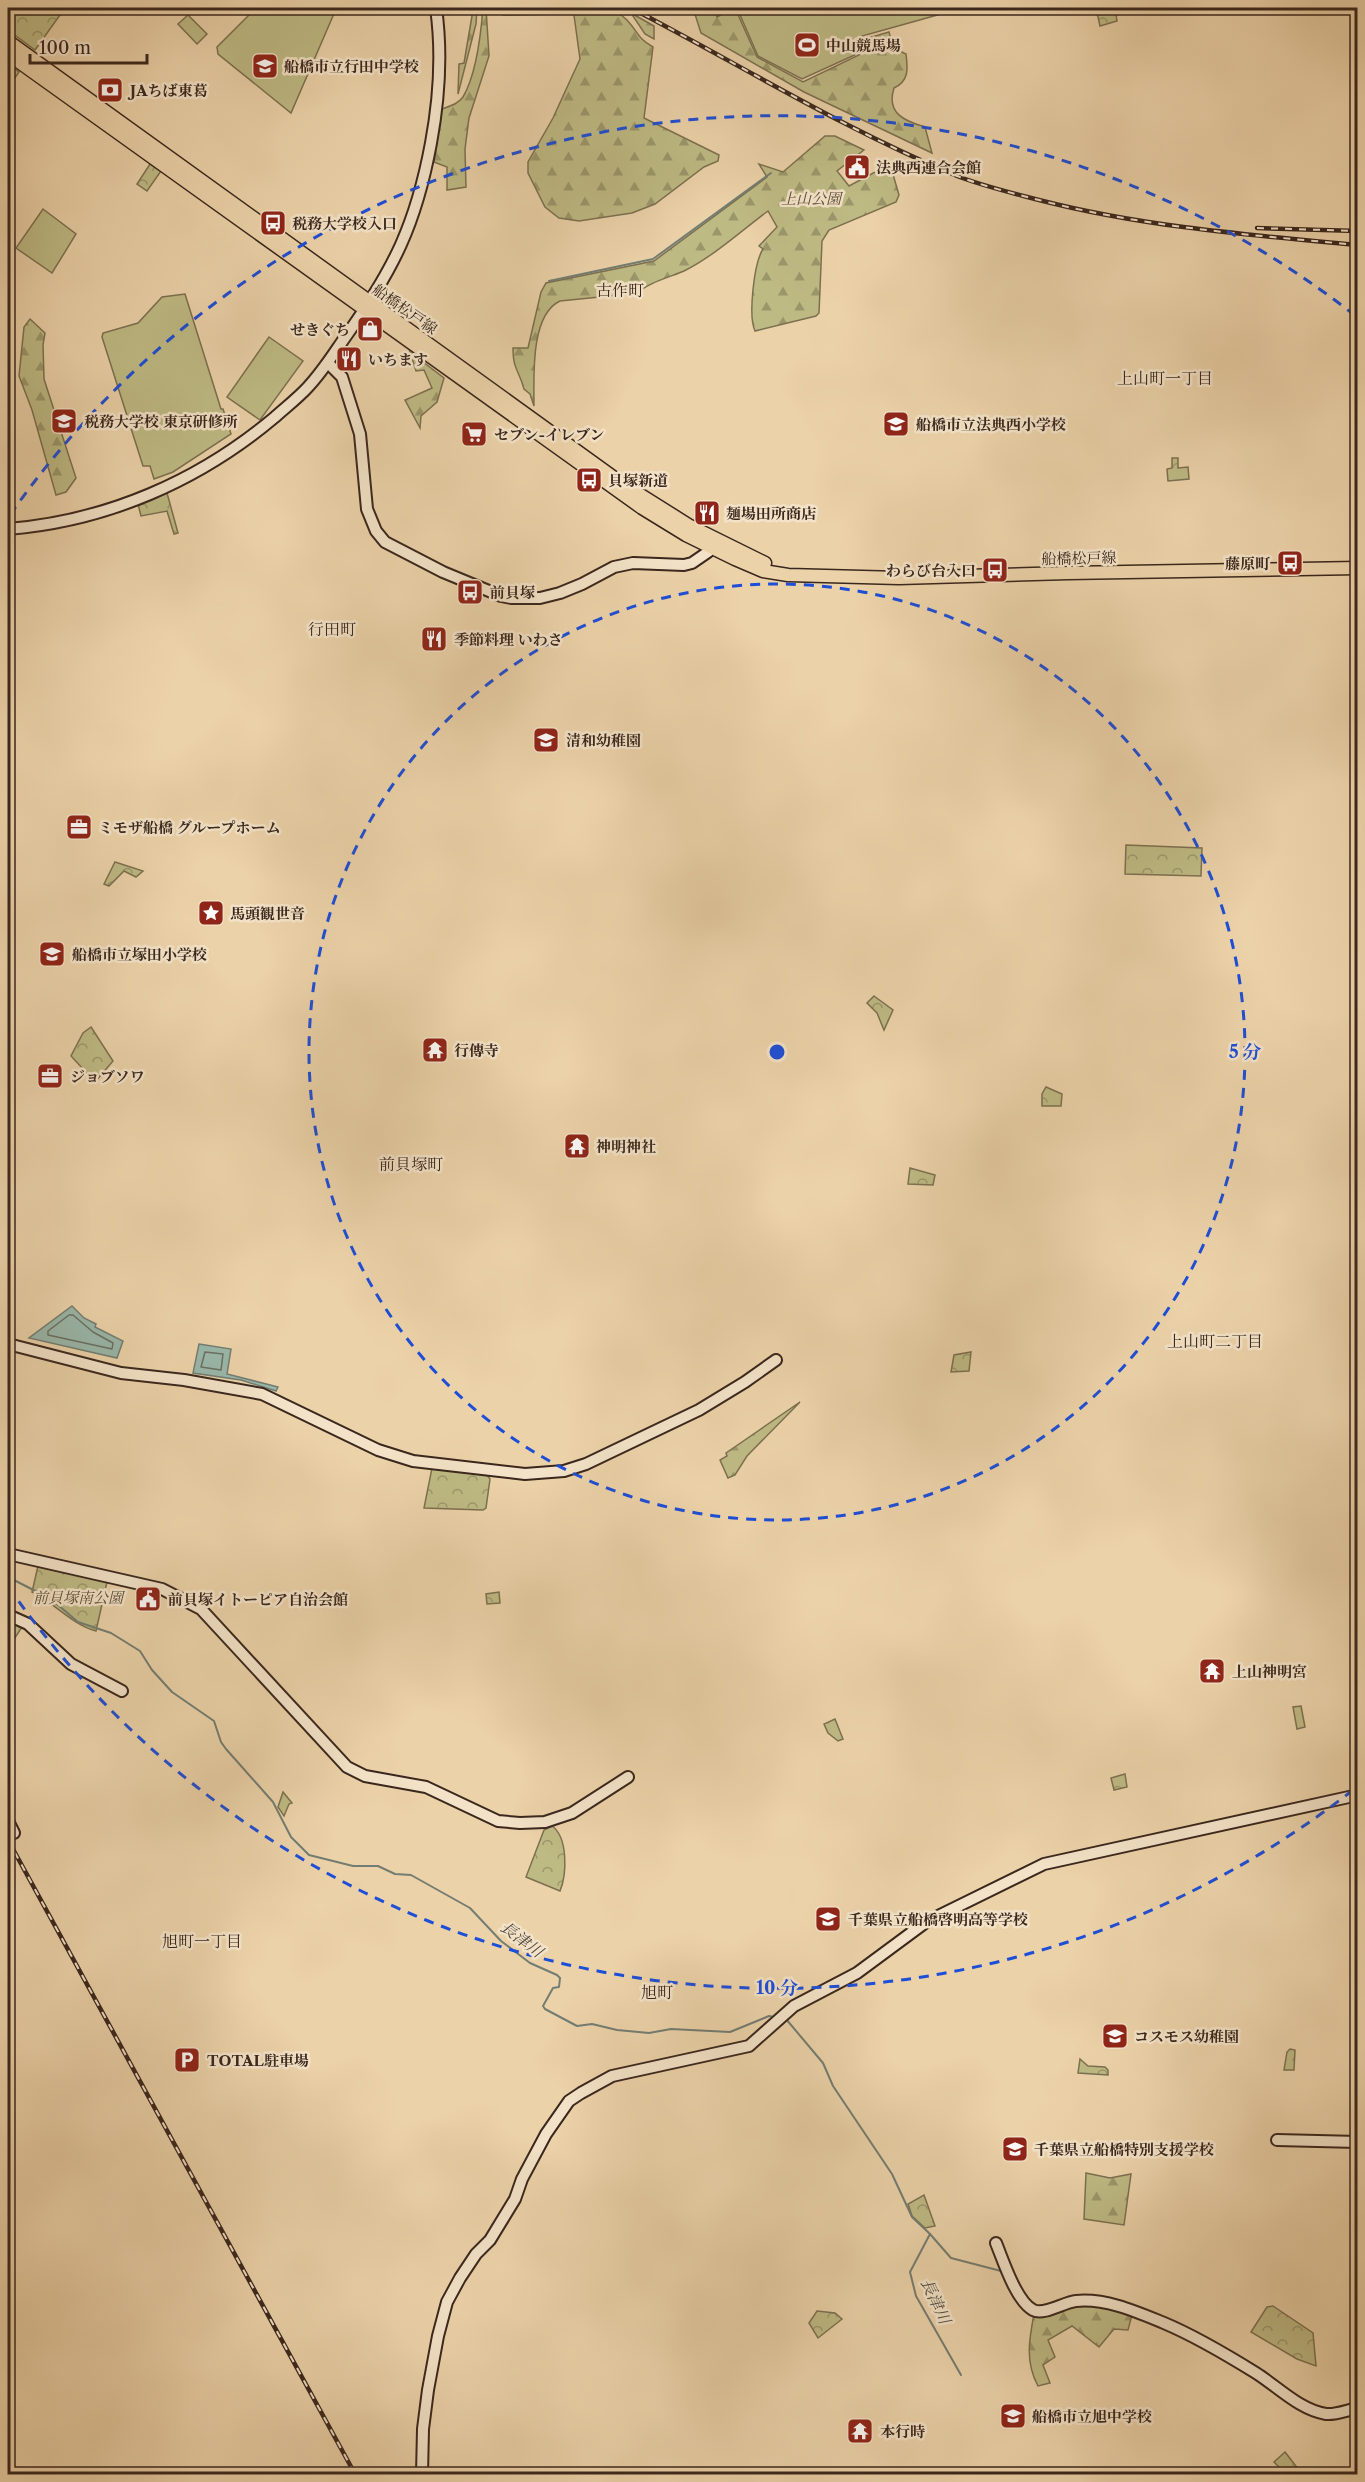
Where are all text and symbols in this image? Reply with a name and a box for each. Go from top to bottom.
scale bar [30,27,147,65]
sports icon: 中山競馬場 [792,30,822,60]
place label: 中山競馬場 [826,36,901,55]
text: 100 m [39,37,91,59]
school or university icon: 船橋市立行田中学校 [250,51,280,81]
place label: 船橋市立行田中学校 [284,57,419,76]
bank icon: JAちば東葛 [95,75,125,105]
place label: JAちば東葛 [127,81,208,100]
public building icon: 法典西連合会館 [842,152,872,182]
place label: 法典西連合会館 [876,158,981,177]
park label: 上山公園 [781,189,844,208]
bus stop icon: 税務大学校入口 [258,208,288,238]
place label: 税務大学校入口 [292,214,397,233]
street label: 船橋松戸線 [369,280,441,338]
district label: 古作町 [596,280,644,300]
shop icon: せきぐち [355,314,385,344]
place label: せきぐち [290,320,350,339]
restaurant icon: いちます [334,344,364,374]
place label: いちます [368,350,428,369]
district label: 上山町一丁目 [1117,368,1213,388]
school or university icon: 税務大学校 東京研修所 [49,406,79,436]
school or university icon: 船橋市立法典西小学校 [881,409,911,439]
place label: 税務大学校 東京研修所 [84,412,238,431]
place label: 船橋市立法典西小学校 [916,415,1066,434]
supermarket icon: セブン-イレブン [459,419,489,449]
place label: セブン-イレブン [494,425,604,444]
bus stop icon: 貝塚新道 [574,465,604,495]
place label: 貝塚新道 [608,471,668,490]
restaurant icon: 麺場田所商店 [692,498,722,528]
place label: 麺場田所商店 [726,504,816,523]
street label: 船橋松戸線 [1041,548,1117,568]
bus stop icon: 藤原町 [1275,548,1305,578]
place label: 藤原町 [1225,554,1270,573]
bus stop icon: わらび台入口 [980,555,1010,585]
place label: わらび台入口 [886,561,976,580]
bus stop icon: 前貝塚 [455,577,485,607]
place label: 前貝塚 [490,583,535,602]
district label: 行田町 [308,619,356,639]
restaurant icon: 季節料理 いわさ [419,624,449,654]
place label: 季節料理 いわさ [454,630,563,649]
school or university icon: 清和幼稚園 [531,725,561,755]
place label: 清和幼稚園 [566,731,641,750]
office icon: ミモザ船橋 グループホーム [64,812,94,842]
place label: ミモザ船橋 グループホーム [98,818,281,837]
place icon: 馬頭観世音 [196,898,226,928]
place label: 馬頭観世音 [230,904,305,923]
school or university icon: 船橋市立塚田小学校 [37,939,67,969]
place label: 船橋市立塚田小学校 [72,945,207,964]
temple icon: 行傳寺 [420,1035,450,1065]
place label: 行傳寺 [454,1041,499,1060]
text: 5 分 [1229,1041,1261,1063]
centre of rings [767,1042,787,1062]
office icon: ジョブソワ [35,1061,65,1091]
place label: ジョブソワ [70,1067,145,1086]
temple icon: 神明神社 [562,1131,592,1161]
place label: 神明神社 [596,1137,656,1156]
district label: 前貝塚町 [379,1154,443,1174]
district label: 上山町二丁目 [1167,1331,1263,1351]
public building icon: 前貝塚イトーピア自治会館 [133,1584,163,1614]
park label: 前貝塚南公園 [33,1588,126,1607]
place label: 前貝塚イトーピア自治会館 [168,1590,348,1609]
temple icon: 上山神明宮 [1197,1656,1227,1686]
place label: 上山神明宮 [1232,1662,1307,1681]
school or university icon: 千葉県立船橋啓明高等学校 [813,1904,843,1934]
place label: 千葉県立船橋啓明高等学校 [848,1910,1028,1929]
water label: 長津川 [497,1917,549,1963]
district label: 旭町一丁目 [162,1931,242,1951]
text: 10 分 [756,1977,798,1999]
district label: 旭町 [641,1982,673,2002]
school or university icon: コスモス幼稚園 [1100,2021,1130,2051]
place label: コスモス幼稚園 [1134,2027,1239,2046]
parking icon: TOTAL駐車場 [172,2045,202,2075]
place label: TOTAL駐車場 [207,2051,309,2070]
school or university icon: 千葉県立船橋特別支援学校 [1000,2134,1030,2164]
place label: 千葉県立船橋特別支援学校 [1034,2140,1214,2159]
water label: 長津川 [917,2275,956,2329]
school or university icon: 船橋市立旭中学校 [998,2401,1028,2431]
place label: 船橋市立旭中学校 [1032,2407,1152,2426]
temple icon: 本行時 [845,2416,875,2446]
place label: 本行時 [880,2422,925,2441]

